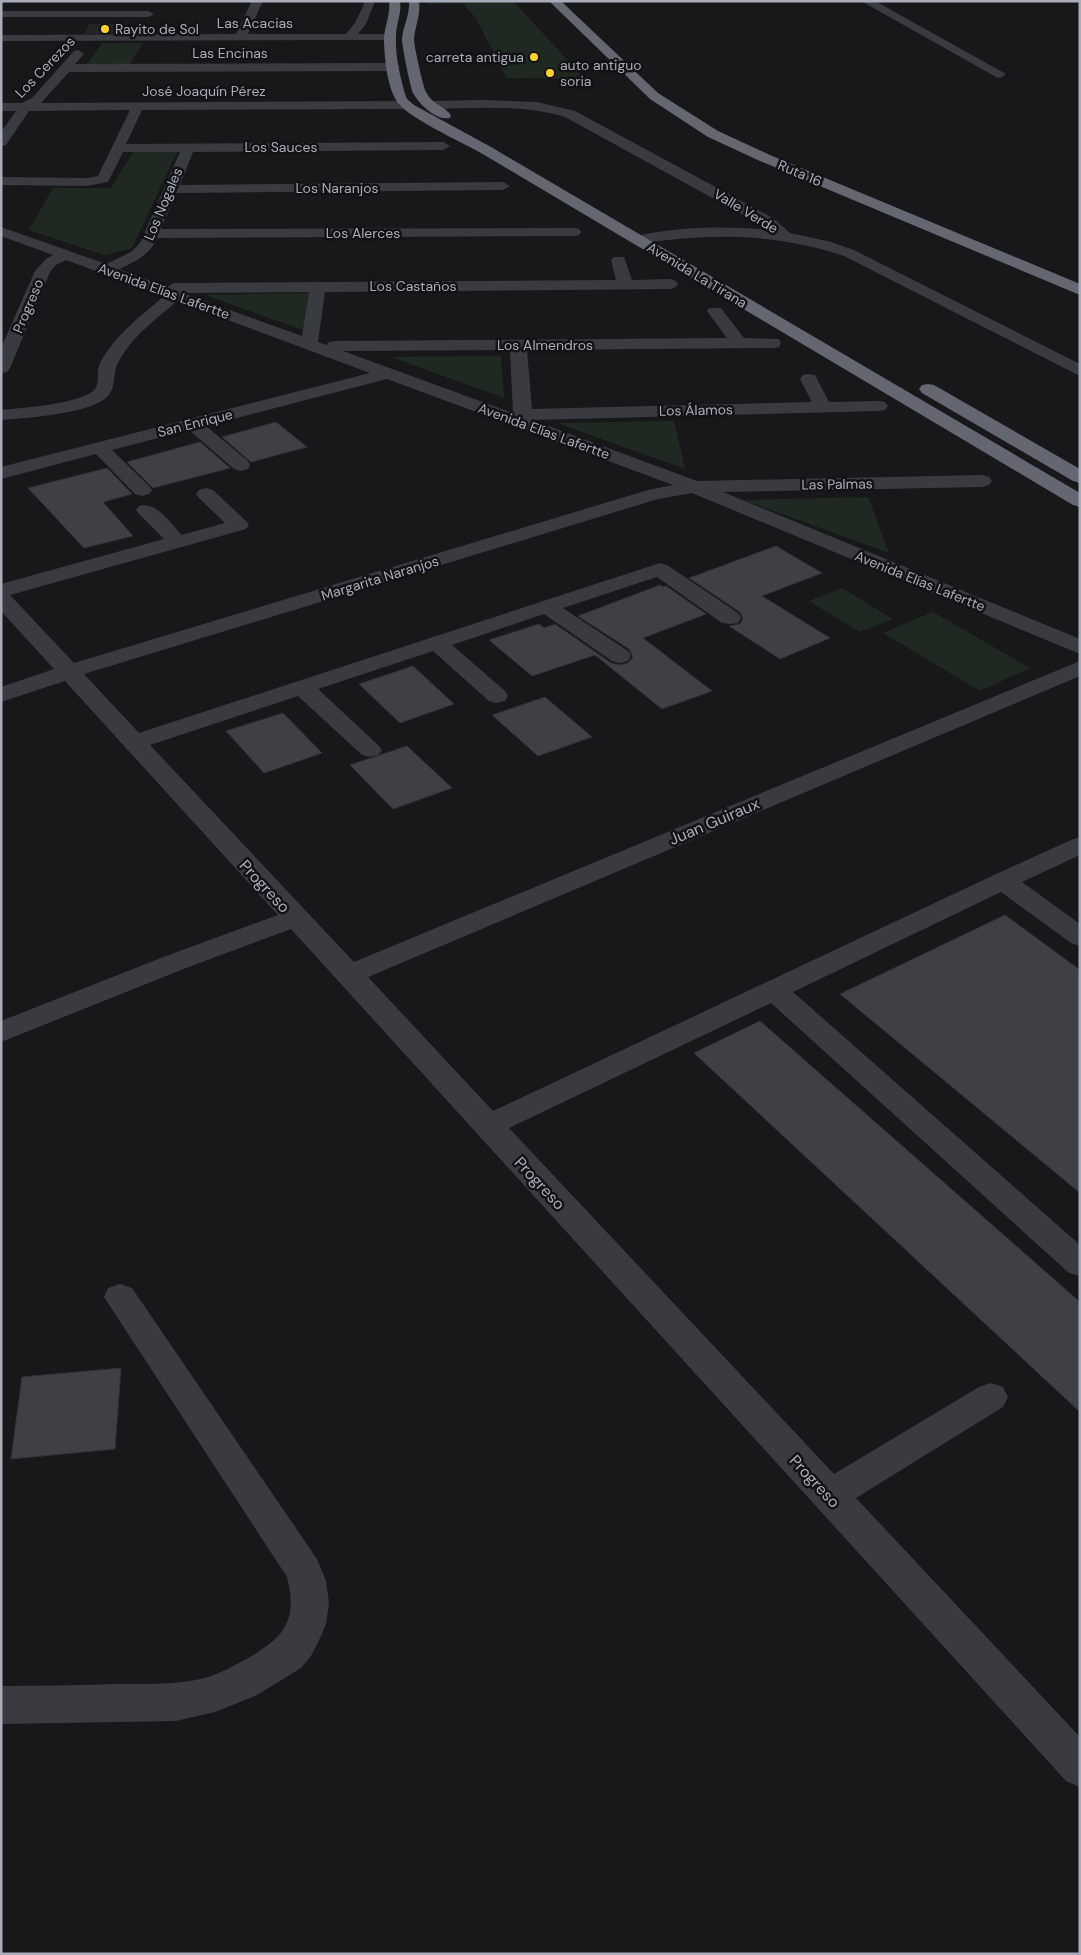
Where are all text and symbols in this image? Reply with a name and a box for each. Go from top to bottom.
street label: Las Acacias [217,14,293,32]
place label: Rayito de Sol [115,20,199,38]
marker: Rayito de Sol [99,23,111,35]
street label: Los Cerezos [11,32,79,102]
street label: Las Encinas [192,44,268,62]
place label: carreta antigua [426,48,524,66]
marker: carreta antigua [528,51,540,63]
place label: auto antiguo soria [560,56,642,90]
marker: auto antiguo soria [544,67,556,79]
street label: José Joaquín Pérez [142,82,266,100]
street label: Los Sauces [245,138,317,156]
street label: Ruta 16 [775,156,825,190]
street label: Los Nogales [140,165,186,243]
street label: Los Naranjos [296,179,379,197]
street label: Valle Verde [710,185,782,237]
street label: Los Alerces [326,224,400,242]
street label: Avenida La Tirana [644,238,750,312]
street label: Avenida Elías Lafertte [96,259,232,323]
street label: Progreso [9,276,47,336]
street label: Los Castaños [370,277,456,295]
street label: Los Almendros [497,336,593,354]
street label: Avenida Elías Lafertte [476,399,612,463]
street label: Los Álamos [659,400,733,420]
street label: San Enrique [156,405,234,441]
street label: Las Palmas [801,474,873,494]
street label: Avenida Elías Lafertte [852,547,988,615]
street label: Margarita Naranjos [319,552,441,604]
street label: Juan Guiraux [666,793,763,850]
street label: Progreso [235,855,295,917]
street label: Progreso [510,1152,570,1214]
street label: Progreso [785,1450,845,1512]

